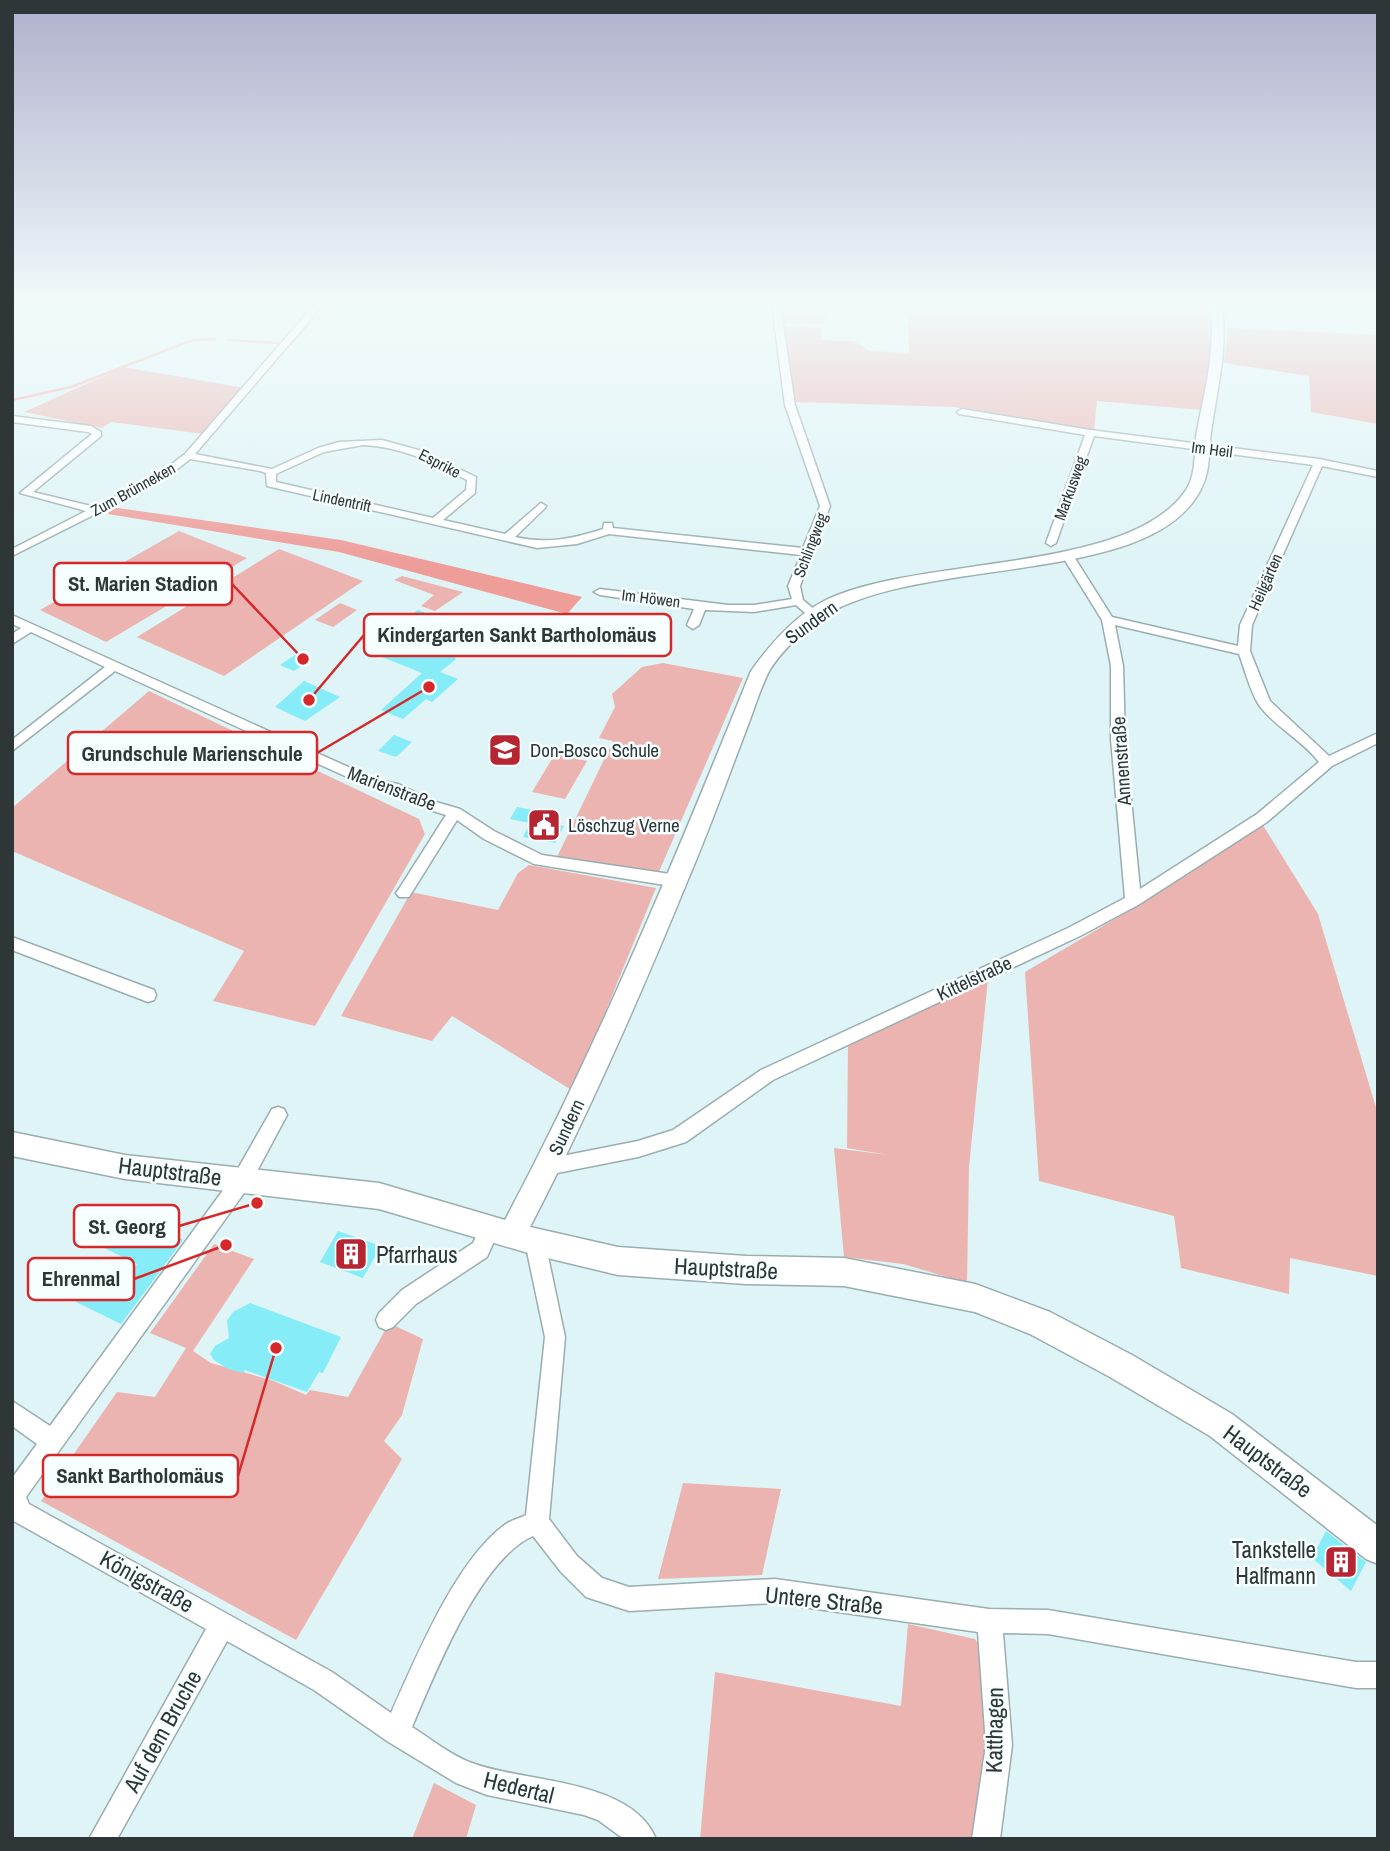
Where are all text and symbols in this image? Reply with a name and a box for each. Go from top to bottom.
street label: Im Heil [1190,436,1234,462]
street label: Esprike [415,443,465,483]
street label: Markusweg [1048,452,1092,523]
street label: Zum Brünneken [87,457,179,521]
street label: Lindentrift [311,483,374,517]
street label: Schlingweg [788,509,833,581]
street label: Heilgärten [1243,550,1287,614]
callout: St. Marien Stadion [54,563,232,605]
text: St. Marien Stadion [68,569,218,598]
street label: Im Höwen [620,583,682,613]
street label: Sundern [780,594,842,650]
callout: Kindergarten Sankt Bartholomäus [364,614,671,656]
text: Kindergarten Sankt Bartholomäus [377,620,657,649]
street label: Annenstraße [1105,716,1137,807]
school or university icon: Don-Bosco Schule [486,731,524,769]
callout: Grundschule Marienschule [68,732,317,774]
place label: Don-Bosco Schule [530,737,659,763]
text: Grundschule Marienschule [81,739,303,768]
street label: Marienstraße [344,759,440,817]
public building icon: Löschzug Verne [525,806,563,844]
place label: Löschzug Verne [568,812,680,838]
street label: Kittelstraße [932,949,1016,1007]
street label: Sundern [542,1095,590,1159]
street label: Hauptstraße [117,1149,223,1193]
callout: St. Georg [74,1205,179,1247]
text: St. Georg [88,1212,166,1241]
building icon: Pfarrhaus [332,1235,370,1273]
place label: Pfarrhaus [376,1239,458,1270]
street label: Hauptstraße [673,1250,779,1286]
callout: Ehrenmal [28,1258,134,1300]
text: Ehrenmal [42,1264,120,1293]
street label: Hauptstraße [1217,1417,1319,1505]
callout: Sankt Bartholomäus [43,1455,238,1497]
text: Sankt Bartholomäus [56,1461,224,1490]
place label: Tankstelle Halfmann [1232,1534,1316,1591]
street label: Königstraße [95,1543,199,1619]
building icon: Tankstelle Halfmann [1322,1543,1360,1581]
street label: Untere Straße [763,1578,885,1622]
street label: Auf dem Bruche [115,1664,208,1799]
street label: Katthagen [978,1687,1010,1773]
street label: Hedertal [481,1763,557,1811]

